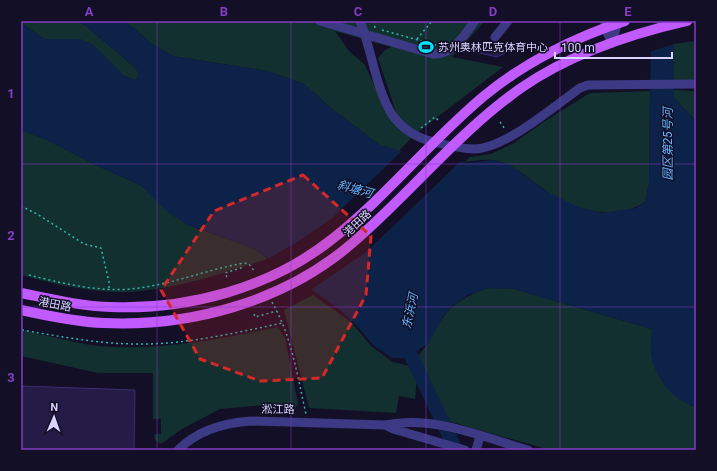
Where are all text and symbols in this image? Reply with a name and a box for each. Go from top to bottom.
text: A [85,4,94,19]
text: B [220,4,228,19]
text: C [354,4,363,19]
text: D [489,4,497,19]
text: E [624,4,632,19]
scale bar [555,34,672,60]
sports icon: 苏州奥林匹克体育中心 [417,38,435,56]
place label: 苏州奥林匹克体育中心 [438,41,548,54]
text: 100 m [561,41,595,55]
text: 1 [7,86,15,101]
water label: 园区第25号河 [661,105,675,181]
water label: 斜塘河 [336,177,376,201]
street label: 港田路 [341,207,374,239]
text: 2 [7,228,15,243]
water label: 东浜河 [399,290,421,330]
street label: 港田路 [37,295,72,314]
text: 3 [7,370,15,385]
north arrow [34,397,74,437]
text: N [50,401,59,414]
street label: 淞江路 [261,403,295,416]

